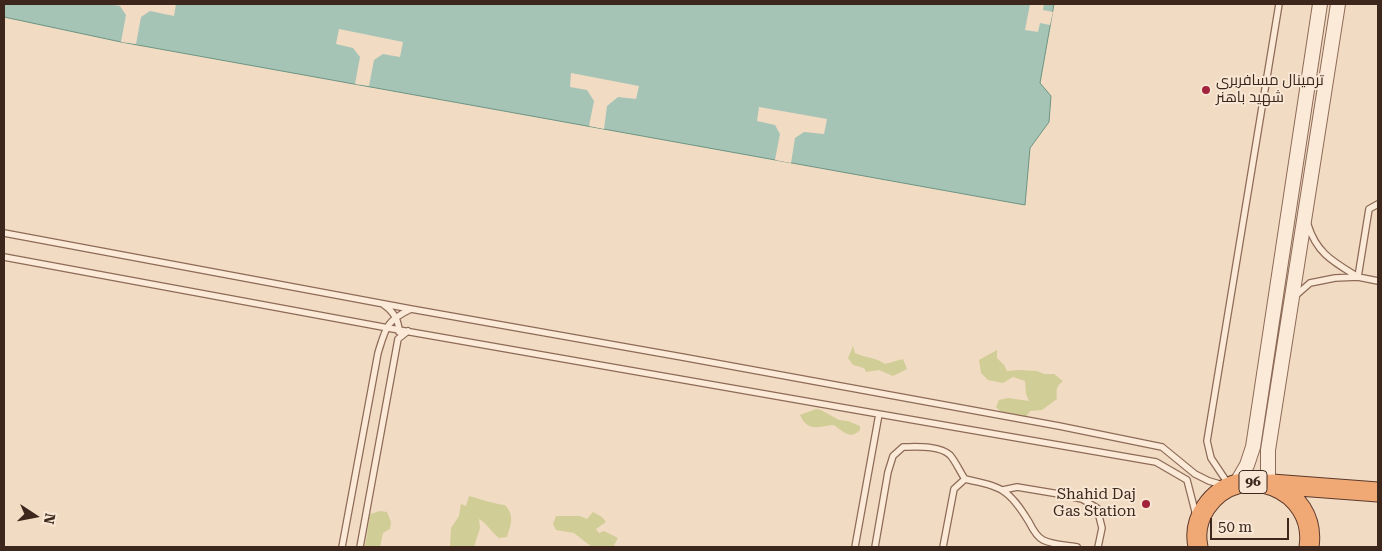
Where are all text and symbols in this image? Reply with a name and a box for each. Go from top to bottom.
place label: ترمینال مسافربری شهید باهنر [1216,72,1324,107]
marker: ترمینال مسافربری شهید باهنر [1200,84,1212,96]
road number: 96 [1239,471,1267,494]
place label: Shahid Daj Gas Station [1053,486,1136,521]
north arrow [10,491,60,541]
marker: Shahid Daj Gas Station [1140,498,1152,510]
scale bar [1212,508,1291,540]
text: N [41,512,59,526]
text: 50 m [1218,518,1252,536]

